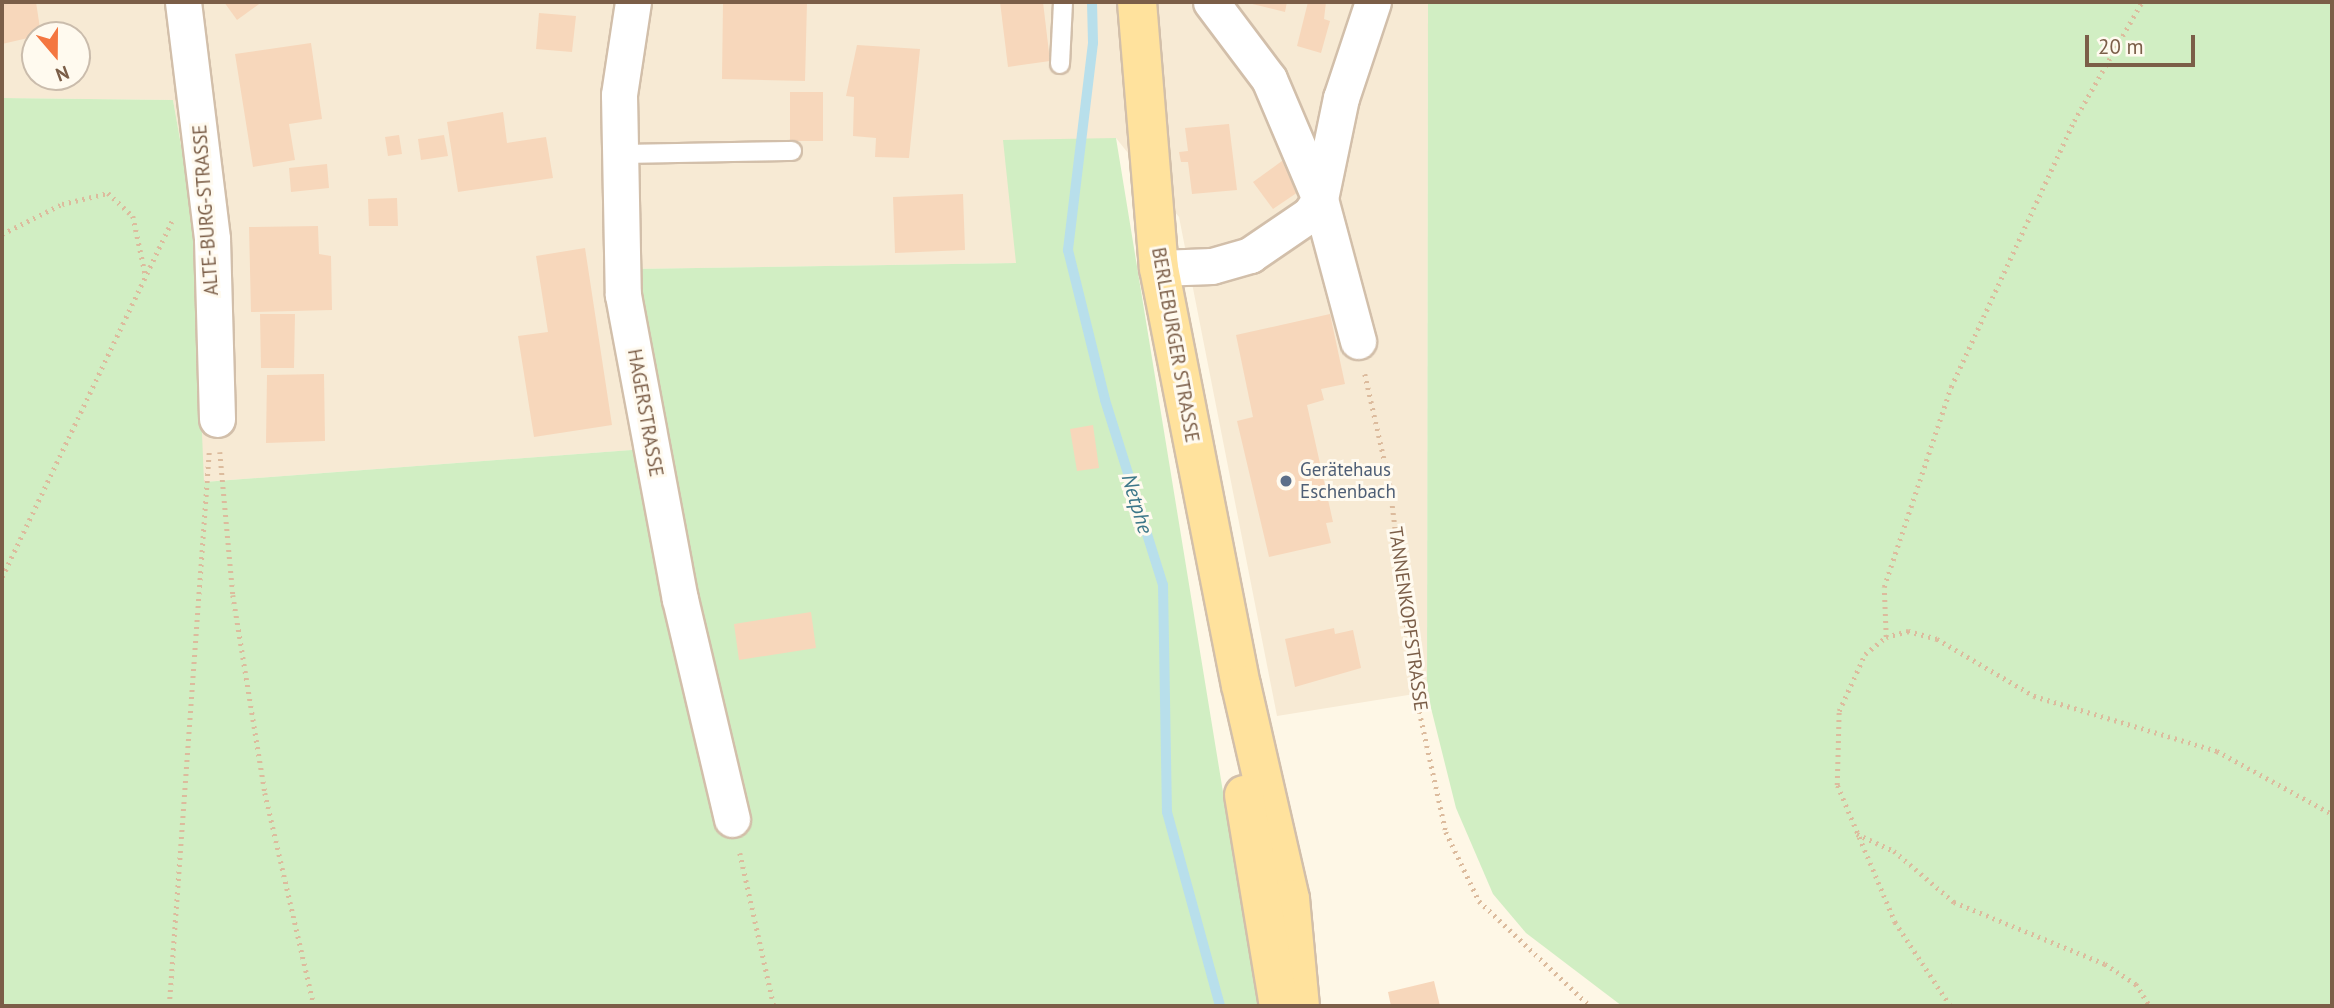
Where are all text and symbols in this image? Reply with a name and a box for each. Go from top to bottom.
north arrow [21,21,91,91]
scale bar [2089,21,2199,65]
text: 20 m [2098,33,2144,60]
text: N [53,60,72,87]
street label: ALTE-BURG-STRASSE [189,124,223,296]
street label: BERLEBURGER STRASSE [1147,246,1203,444]
street label: HAGERSTRASSE [623,347,667,479]
place label: Gerätehaus Eschenbach [1300,459,1396,503]
water label: Netphe [1116,471,1158,537]
marker: Gerätehaus Eschenbach [1278,473,1294,489]
street label: TANNENKOPFSTRASSE [1384,525,1432,713]

